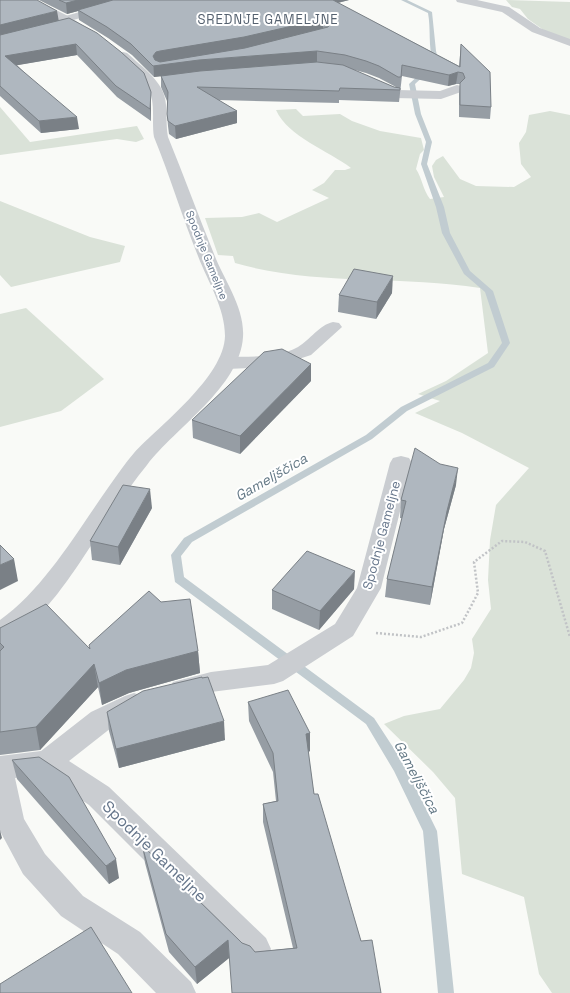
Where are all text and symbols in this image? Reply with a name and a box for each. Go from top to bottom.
district label: SREDNJE GAMELJNE [197,11,339,28]
street label: Spodnje Gameljne [183,208,231,302]
water label: Gameljščica [232,449,311,505]
street label: Spodnje Gameljne [359,479,404,591]
water label: Gameljščica [390,737,444,817]
street label: Spodnje Gameljne [98,796,212,907]

